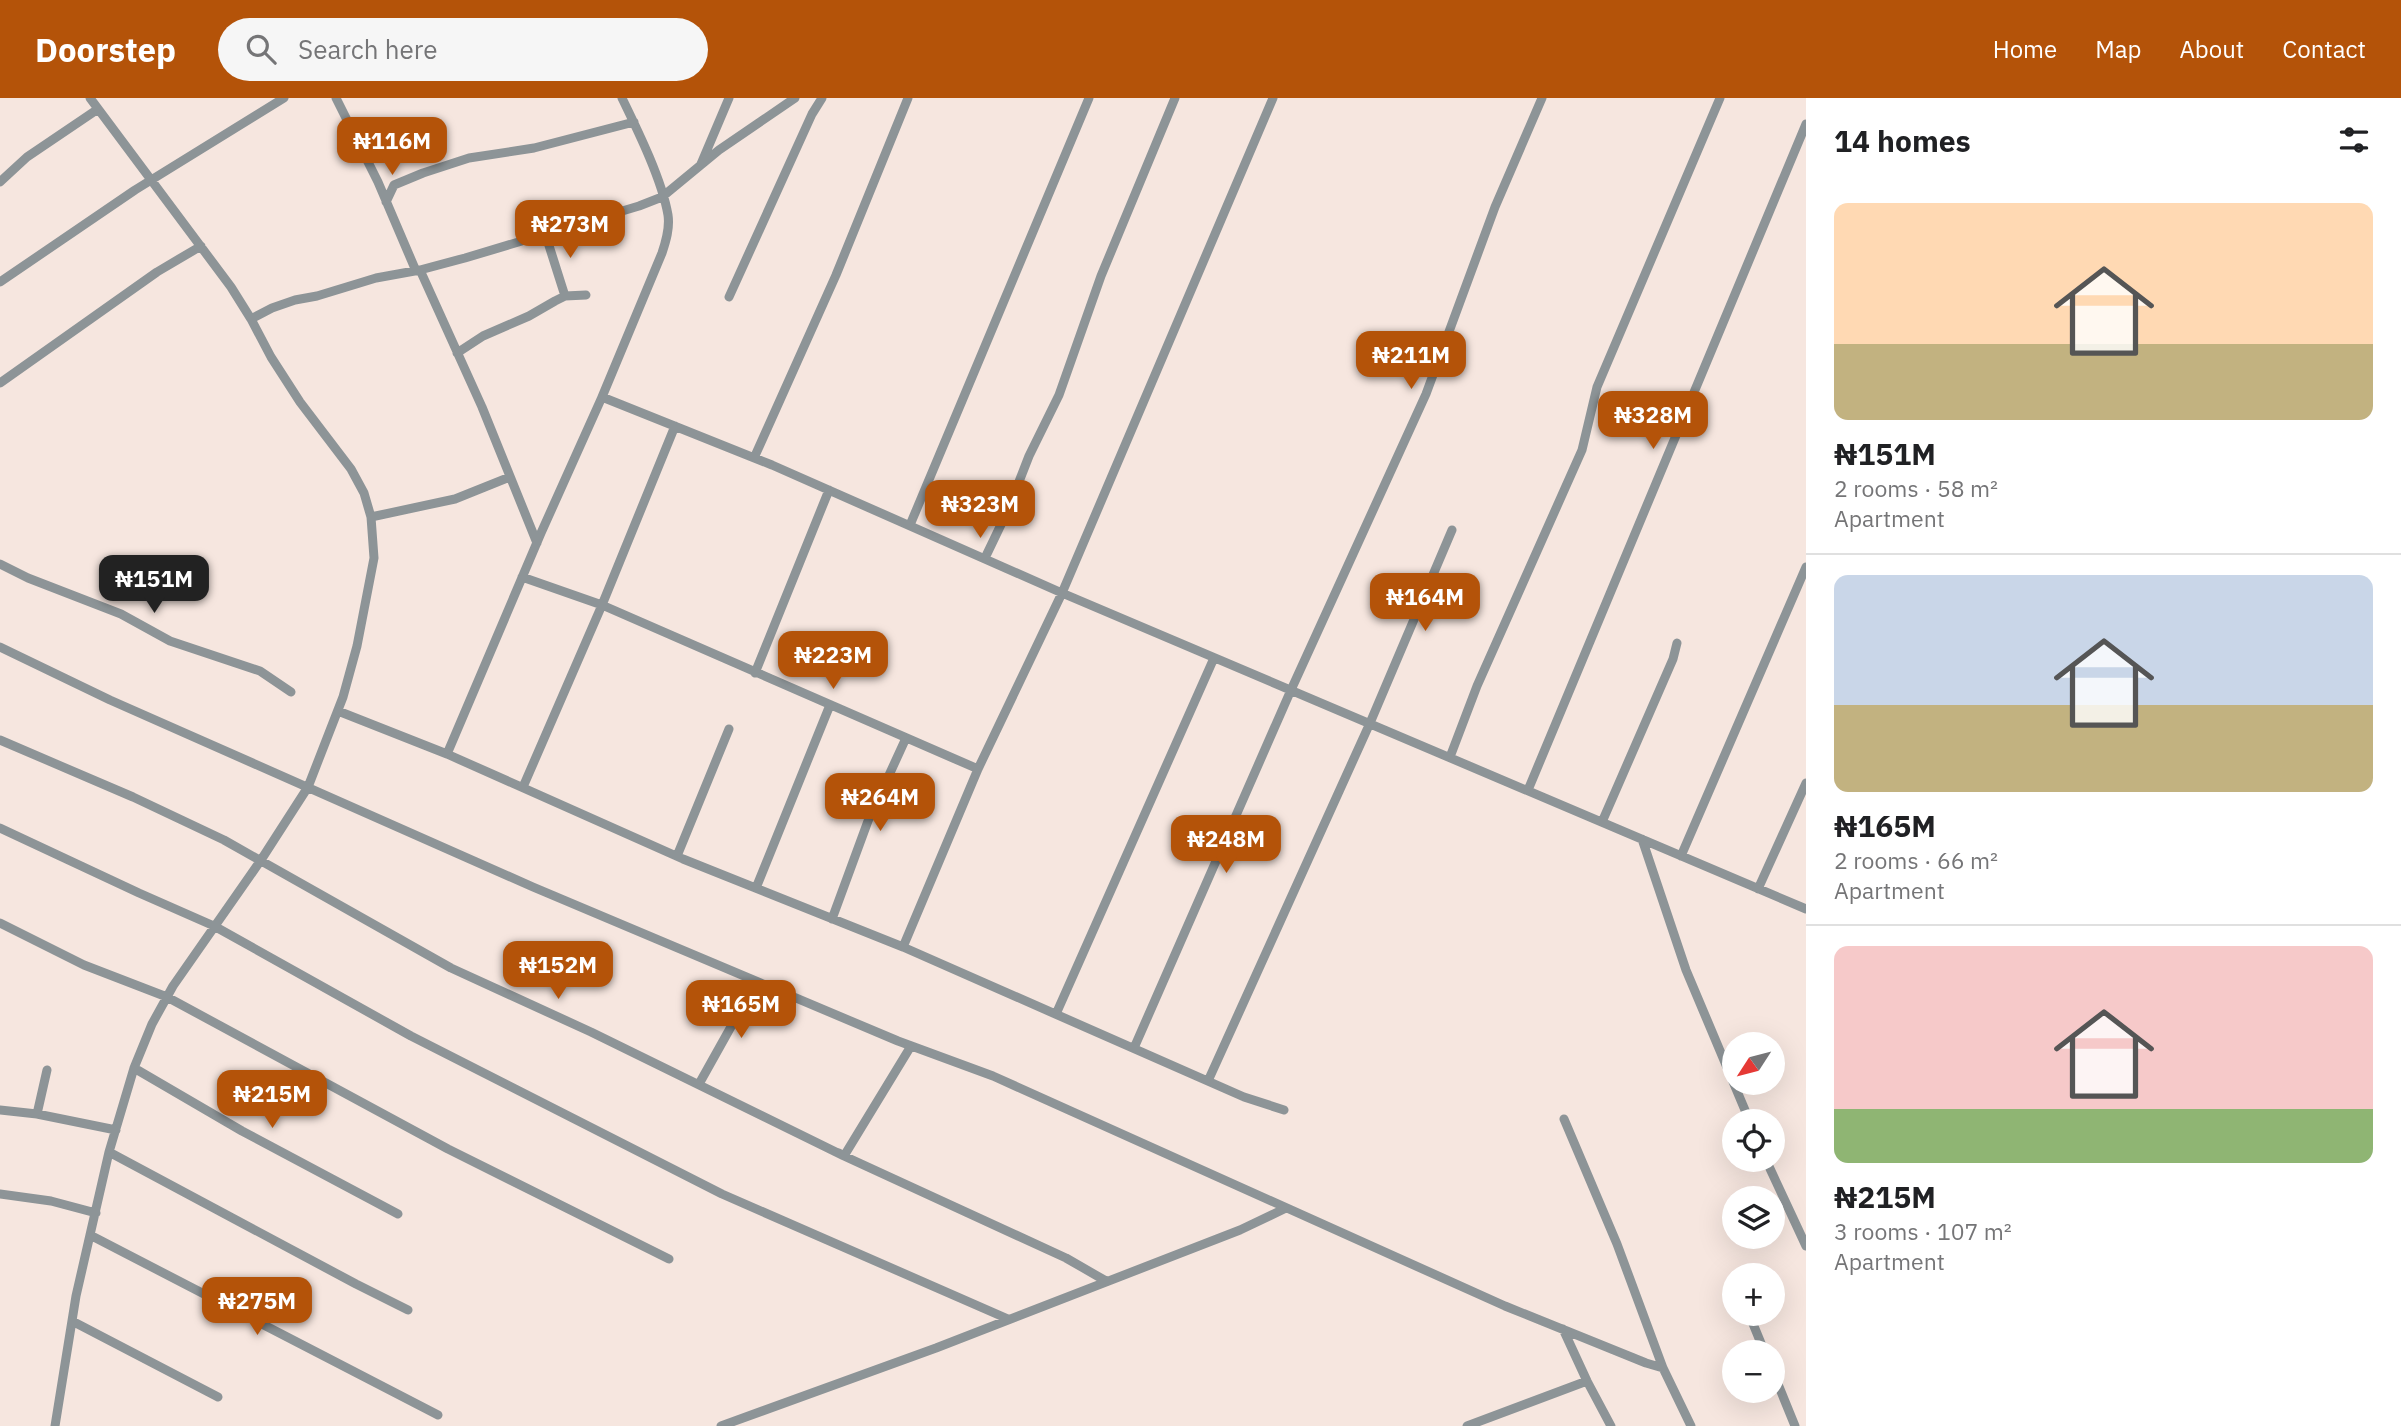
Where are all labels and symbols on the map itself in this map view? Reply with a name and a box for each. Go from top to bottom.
pin: ₦116M [343,118,441,177]
pin: ₦273M [521,200,619,260]
pin: ₦211M [1362,331,1460,391]
pin: ₦328M [1604,392,1702,451]
pin: ₦323M [931,480,1029,540]
pin: ₦151M [105,556,203,615]
pin: ₦164M [1376,574,1474,633]
pin: ₦223M [784,632,882,691]
pin: ₦264M [831,774,929,833]
pin: ₦248M [1177,816,1275,875]
pin: ₦152M [509,942,607,1001]
pin: ₦165M [692,981,790,1040]
north arrow [1722,1032,1785,1096]
pin: ₦215M [223,1070,321,1130]
pin: ₦275M [208,1278,306,1337]

